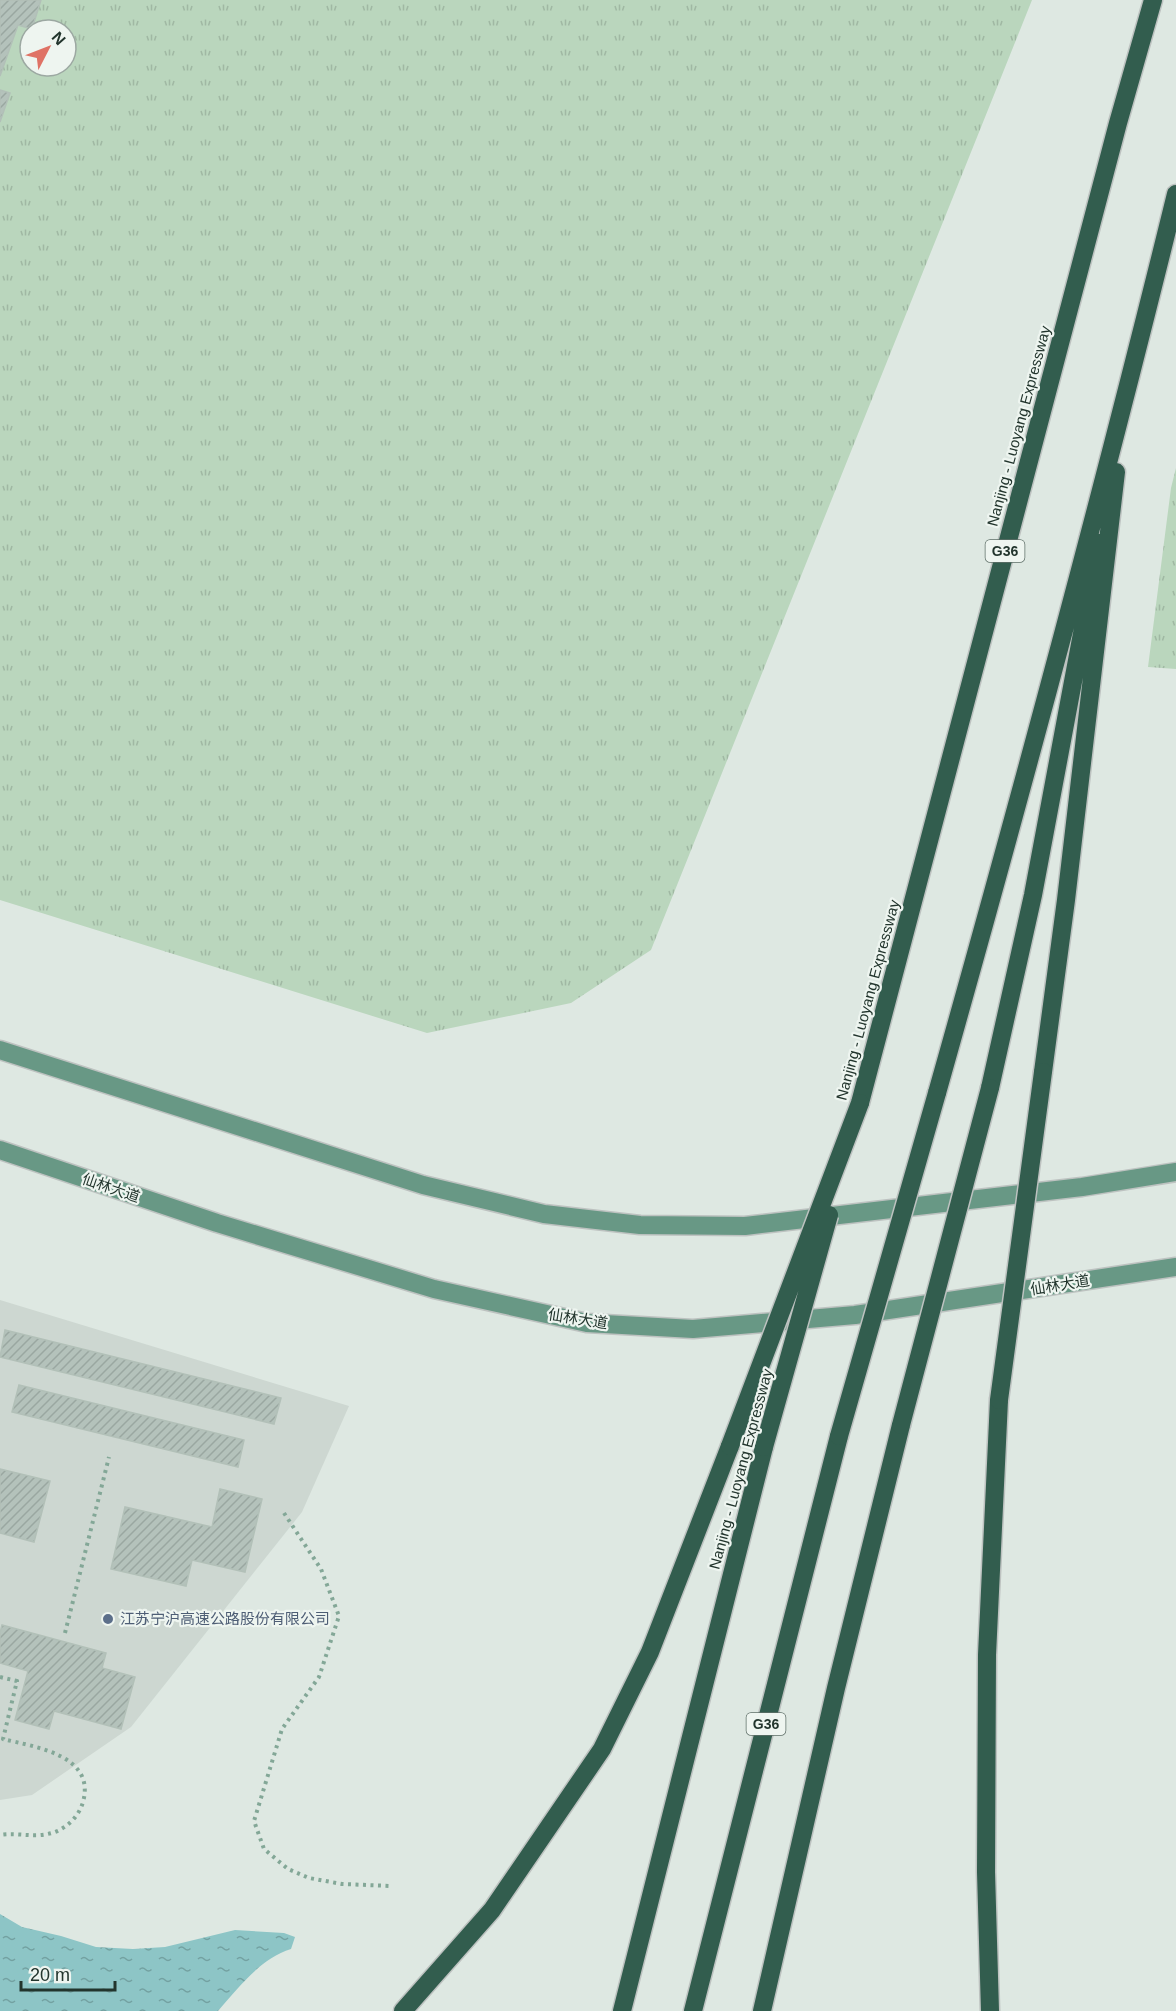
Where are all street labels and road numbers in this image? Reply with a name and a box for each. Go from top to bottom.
street label: Nanjing - Luoyang Expressway [984,323,1054,528]
road number: G36 [986,540,1024,562]
street label: Nanjing - Luoyang Expressway [833,897,903,1102]
street label: 仙林大道 [80,1170,142,1205]
street label: 仙林大道 [1029,1271,1091,1298]
street label: 仙林大道 [547,1305,609,1332]
street label: Nanjing - Luoyang Expressway [706,1366,776,1571]
road number: G36 [746,1713,786,1735]

